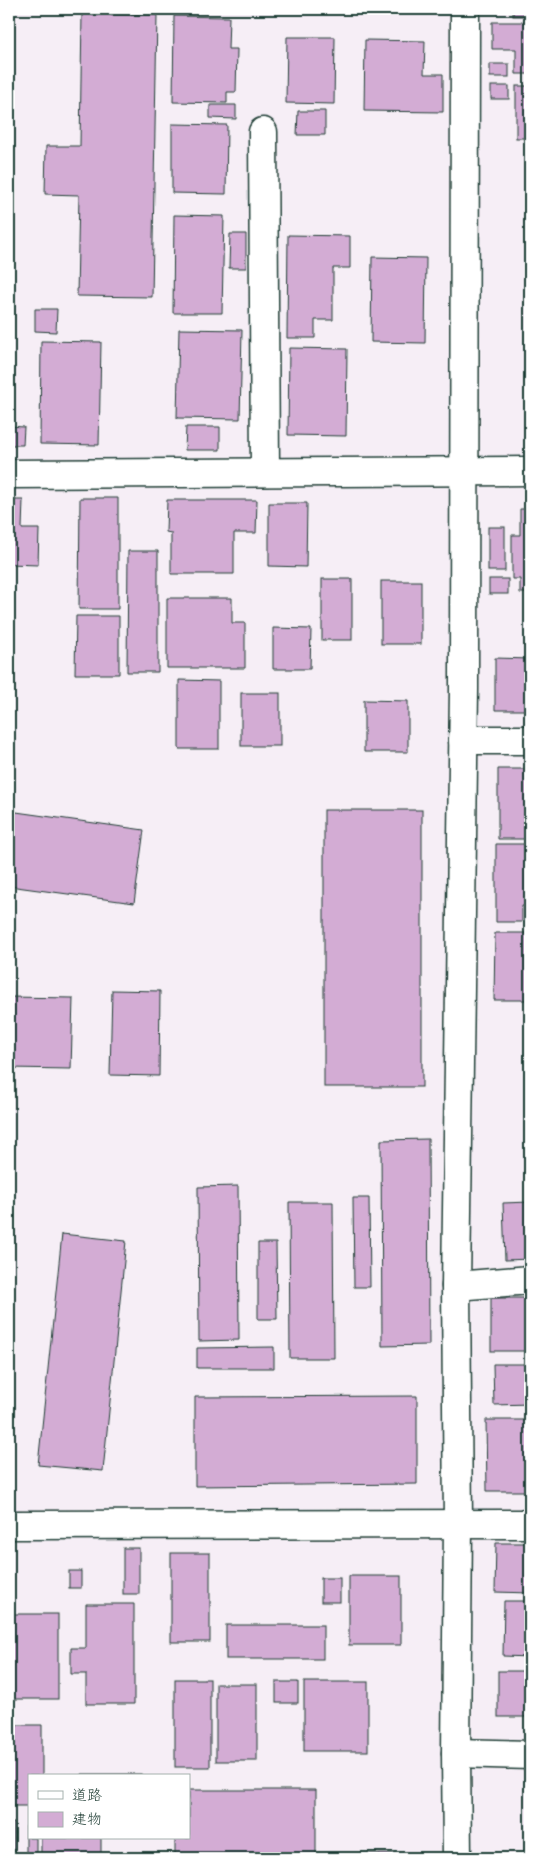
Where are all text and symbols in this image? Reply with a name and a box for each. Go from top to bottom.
legend [28,1774,190,1840]
text: 道路 [72,1785,102,1805]
text: 建物 [72,1809,102,1829]

